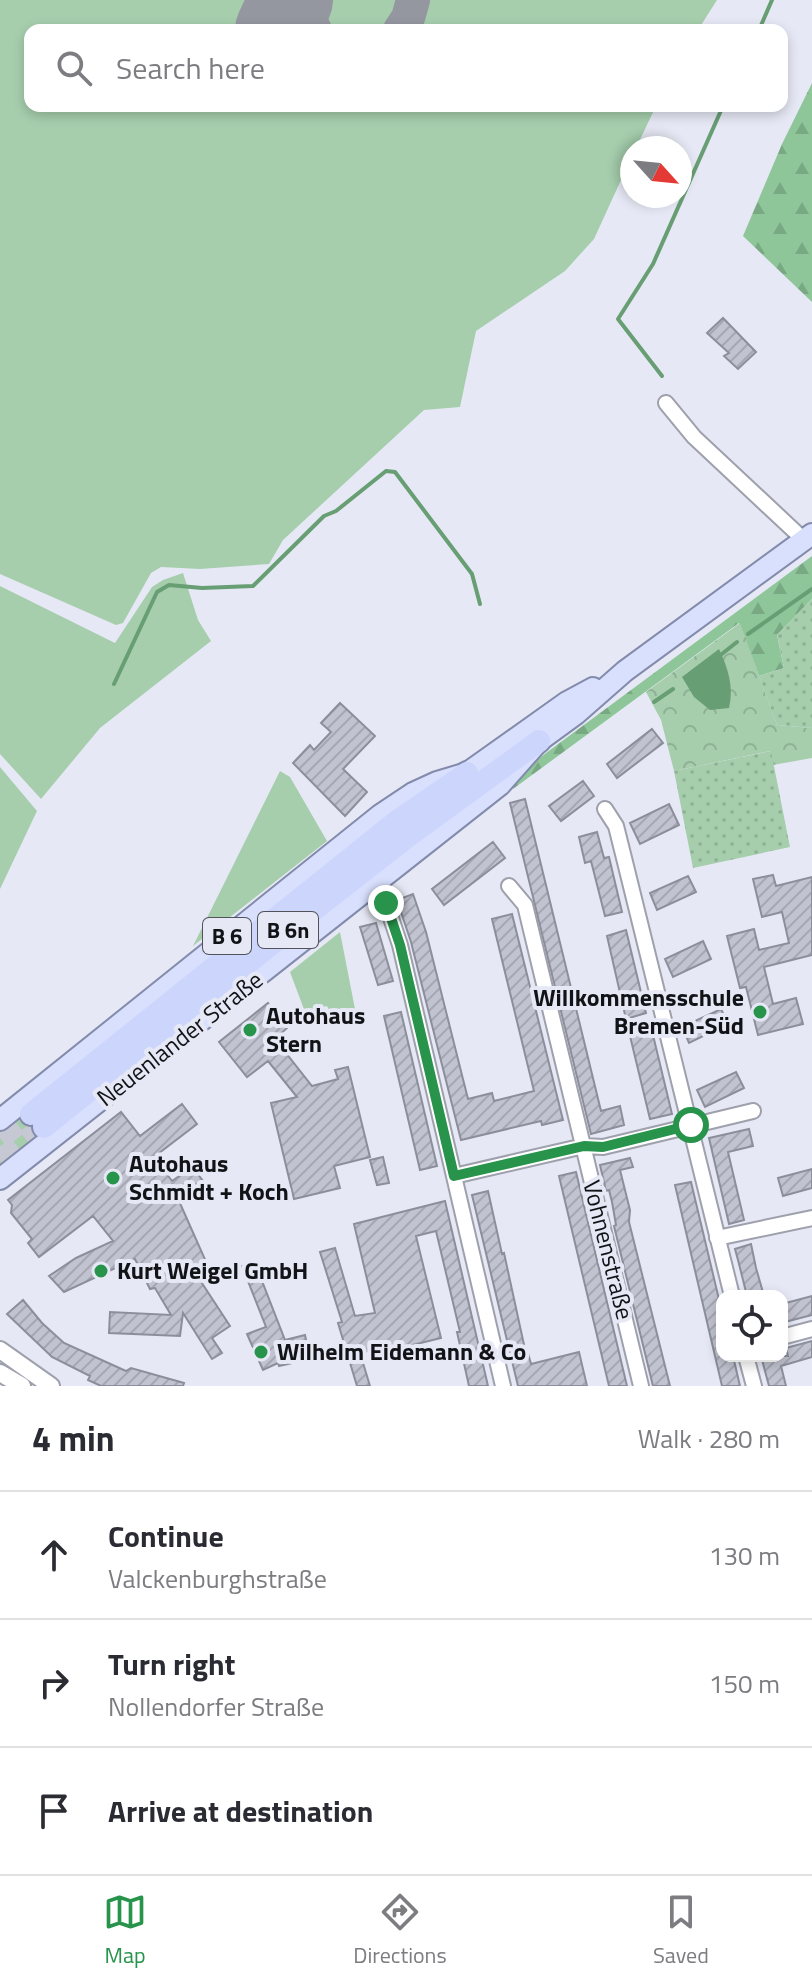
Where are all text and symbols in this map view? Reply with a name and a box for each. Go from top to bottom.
search box [24,24,788,112]
text: Search here [116,45,265,91]
icon: search [52,46,96,90]
north arrow [620,136,692,208]
route end [368,885,404,921]
road number: B 6n [258,912,318,948]
road number: B 6 [203,918,251,954]
street label: Neuenlander Straße [89,962,270,1115]
place label: Willkommensschule Bremen-Süd [533,979,744,1043]
place label: Autohaus Stern [266,997,365,1061]
marker: Willkommensschule Bremen-Süd [751,1003,769,1021]
marker: Autohaus Stern [241,1021,259,1039]
route start [673,1107,709,1143]
place label: Autohaus Schmidt + Koch [129,1145,289,1209]
marker: Autohaus Schmidt + Koch [104,1169,122,1187]
street label: Vohnenstraße [574,1176,644,1323]
place label: Kurt Weigel GmbH [117,1252,308,1288]
marker: Kurt Weigel GmbH [92,1262,110,1280]
map controls [716,1290,788,1362]
button: locate [716,1290,788,1362]
place label: Wilhelm Eidemann & Co [277,1333,526,1369]
marker: Wilhelm Eidemann & Co [252,1343,270,1361]
text: 4 min [32,1412,115,1464]
text: Walk · 280 m [638,1419,780,1458]
text: Continue [108,1513,224,1559]
icon: ahead [32,1533,76,1577]
text: 130 m [709,1536,780,1575]
text: Valckenburghstraße [108,1559,327,1598]
text: Turn right [108,1641,236,1687]
icon: right [32,1661,76,1705]
text: 150 m [709,1664,780,1703]
text: Nollendorfer Straße [108,1687,324,1726]
text: Arrive at destination [108,1788,373,1834]
icon: arrive [32,1789,76,1833]
tab: Map [103,1890,147,1972]
tab: Directions [353,1890,447,1972]
tab: Saved [653,1890,709,1972]

